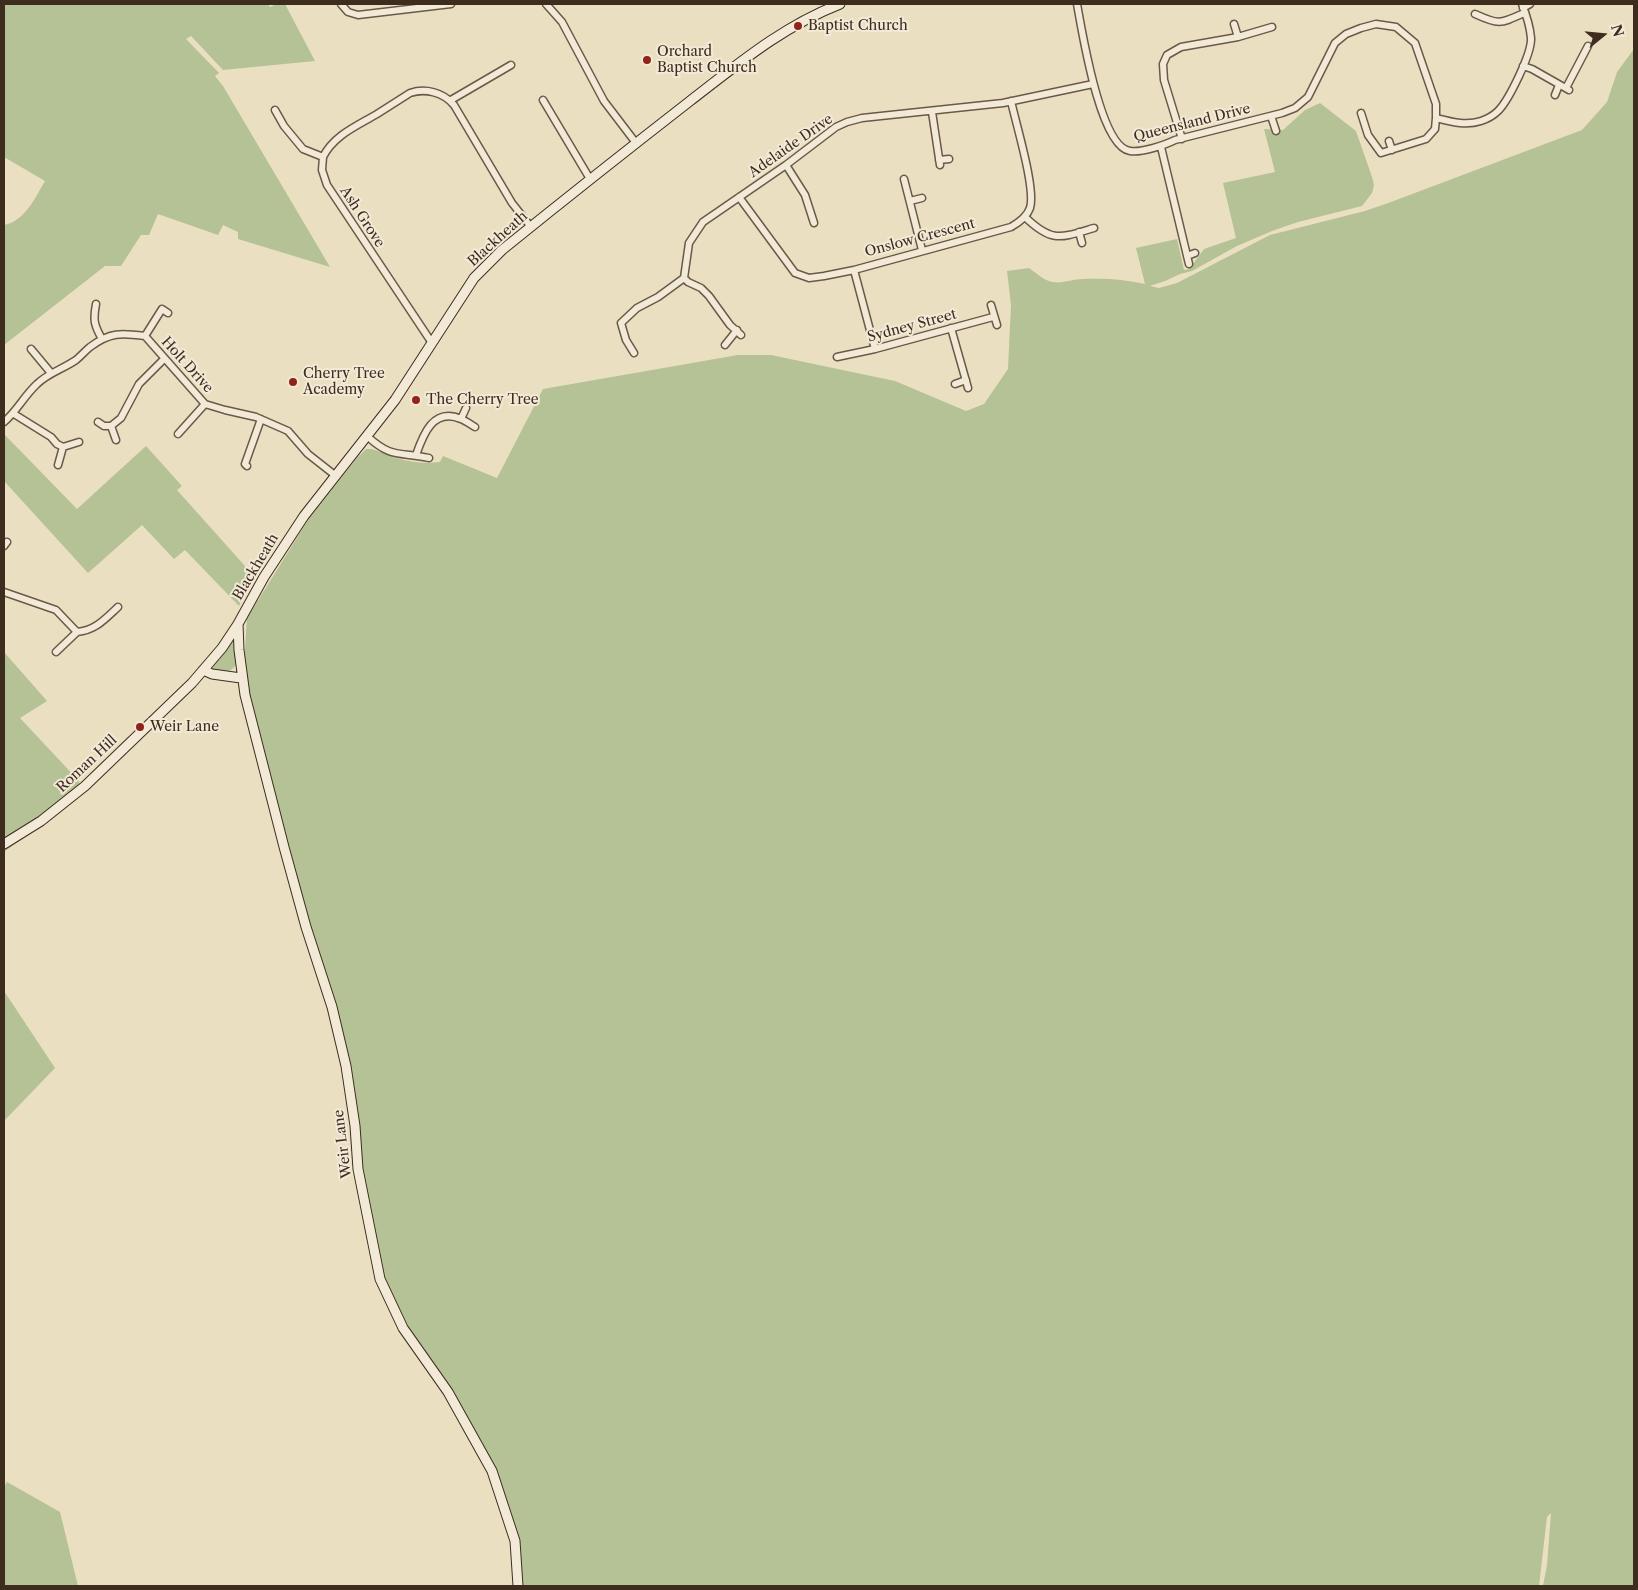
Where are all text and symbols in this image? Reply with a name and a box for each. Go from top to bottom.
north arrow [1578,10,1628,60]
place label: Baptist Church [808,18,908,34]
marker: Baptist Church [792,20,804,32]
text: N [1607,22,1628,39]
place label: Orchard Baptist Church [657,44,757,76]
marker: Orchard Baptist Church [641,54,653,66]
street label: Queensland Drive [1132,100,1252,146]
street label: Adelaide Drive [746,111,836,181]
street label: Ash Grove [336,183,388,251]
street label: Blackheath [465,208,531,270]
street label: Onslow Crescent [863,215,977,261]
street label: Sydney Street [866,306,958,346]
street label: Holt Drive [158,334,216,396]
place label: Cherry Tree Academy [303,366,385,398]
marker: Cherry Tree Academy [287,376,299,388]
place label: The Cherry Tree [426,392,539,408]
marker: The Cherry Tree [410,394,422,406]
street label: Blackheath [230,531,282,603]
place label: Weir Lane [150,719,219,735]
marker: Weir Lane [134,721,146,733]
street label: Roman Hill [53,732,121,796]
street label: Weir Lane [330,1109,356,1179]

